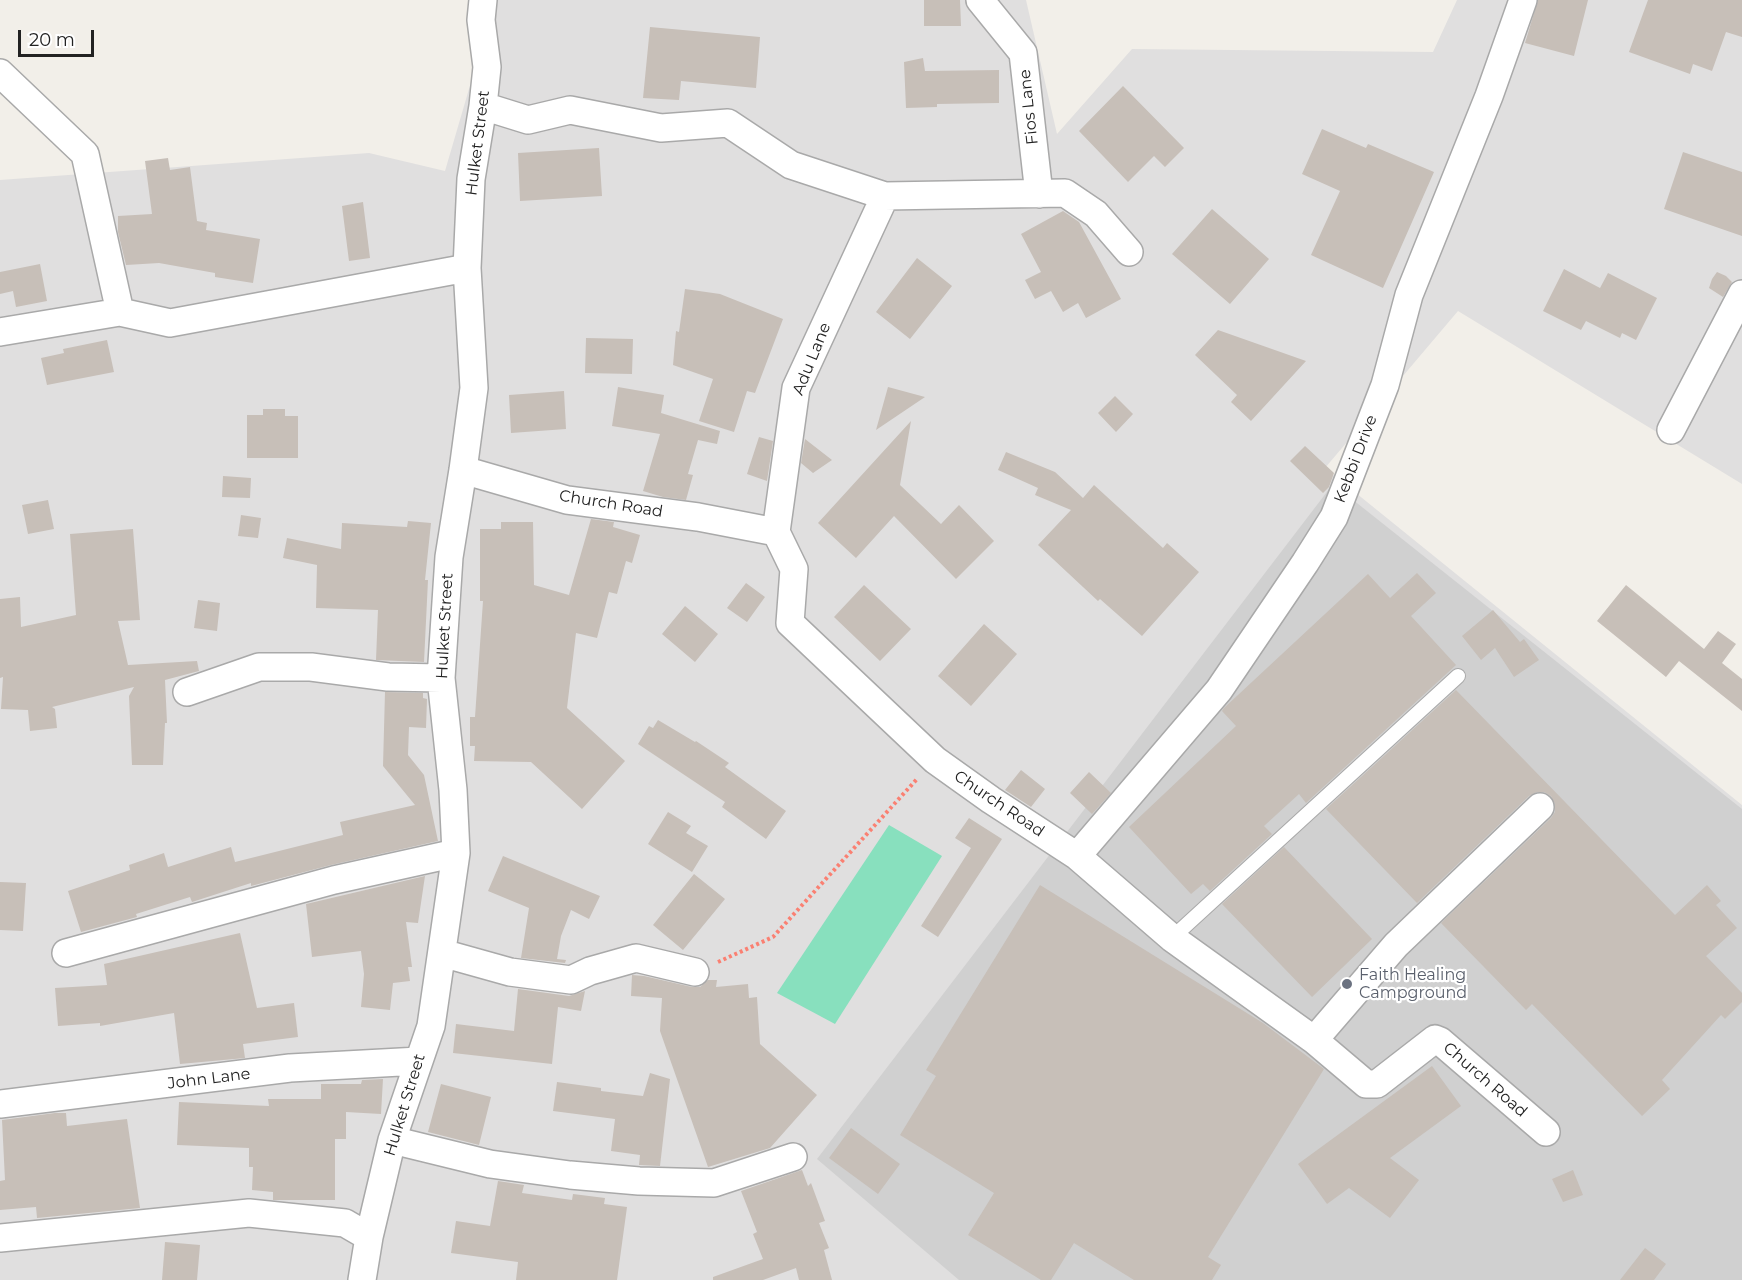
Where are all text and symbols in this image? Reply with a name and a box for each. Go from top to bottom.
scale bar [21,18,98,56]
text: 20 m [29,29,75,51]
street label: Fios Lane [1015,68,1043,146]
street label: Hulket Street [462,89,494,197]
street label: Adu Lane [789,320,835,398]
street label: Kebbi Drive [1330,412,1382,506]
street label: Church Road [558,486,664,522]
street label: Hulket Street [433,573,457,679]
street label: Church Road [950,767,1048,841]
place label: Faith Healing Campground [1359,965,1467,1003]
marker: Faith Healing Campground [1340,977,1354,991]
street label: Church Road [1439,1038,1531,1122]
street label: Hulket Street [380,1052,430,1158]
street label: John Lane [167,1064,251,1094]

